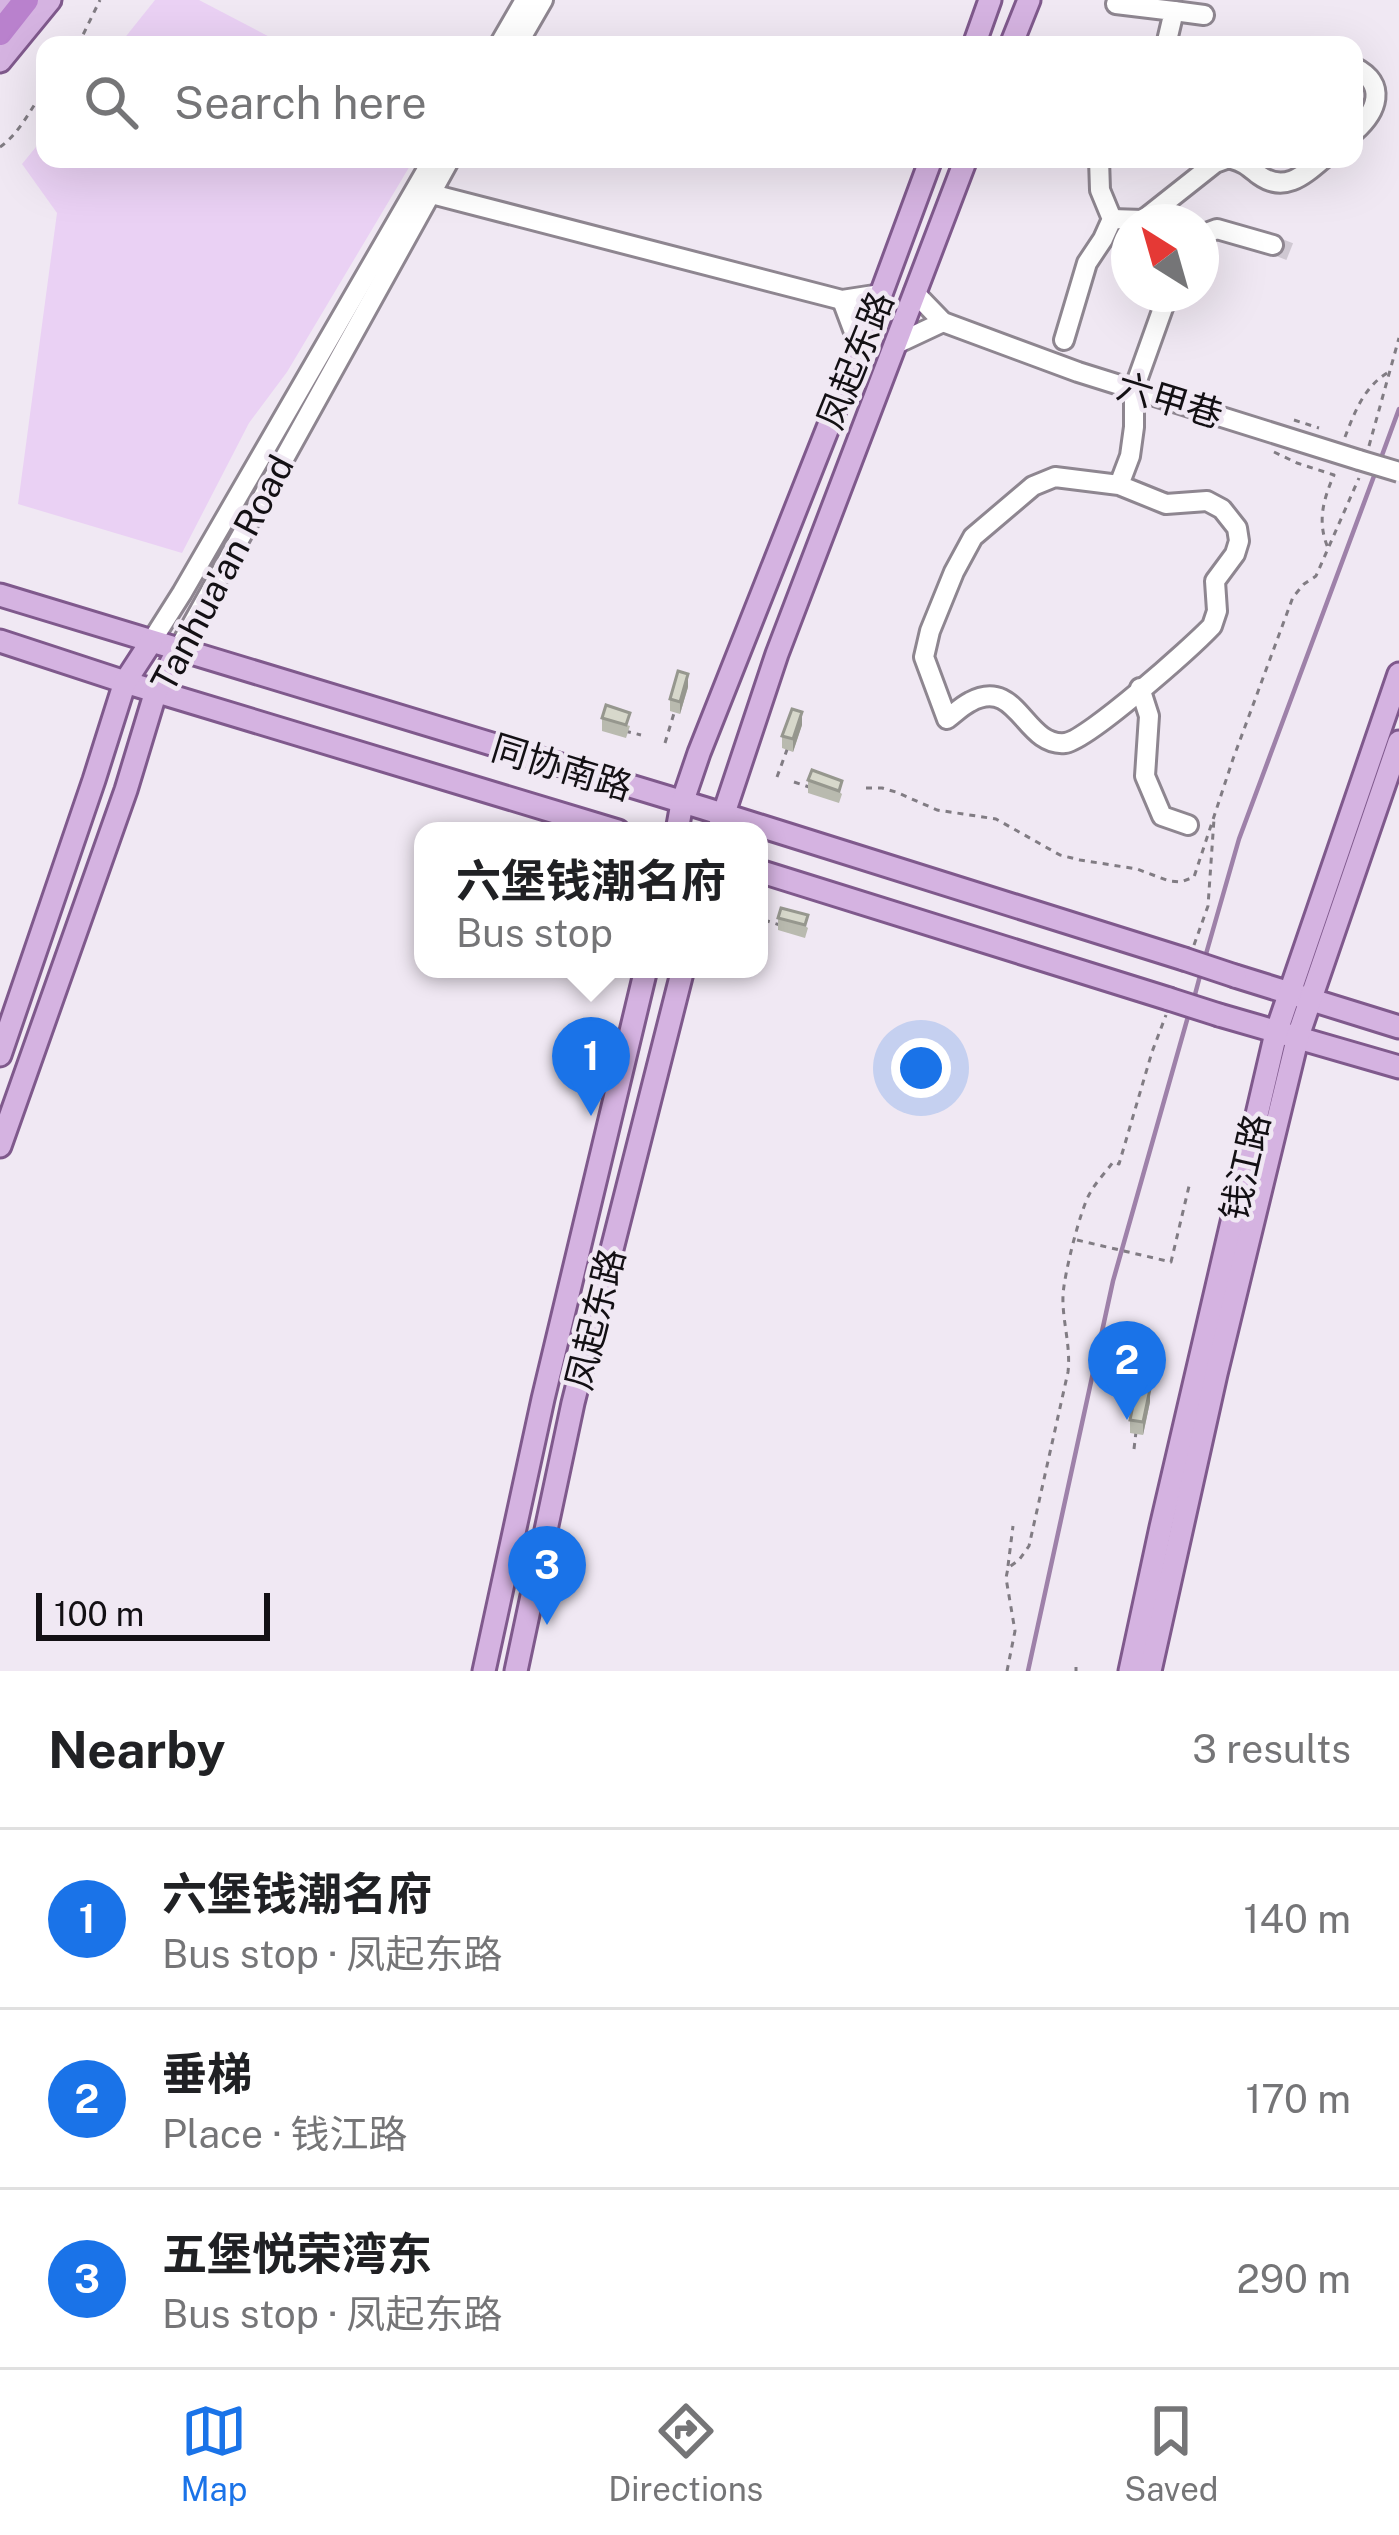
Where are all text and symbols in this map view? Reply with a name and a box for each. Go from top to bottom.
search box [36,36,1363,168]
icon: search [78,69,144,135]
text: Search here [174,76,427,129]
north arrow [1111,204,1219,312]
street label: 凤起东路 [809,285,901,435]
street label: 六甲巷 [1112,364,1228,436]
street label: Tanhua'an Road [142,448,302,698]
street label: 同协南路 [487,726,637,808]
popup [414,822,768,978]
text: 六堡钱潮名府 [456,854,726,907]
text: Bus stop [456,910,613,956]
pin: 1 [552,1017,630,1116]
your location [891,1038,951,1098]
street label: 钱江路 [1212,1110,1278,1224]
street label: 凤起东路 [557,1244,633,1394]
pin: 2 [1088,1321,1166,1420]
pin: 3 [508,1526,586,1625]
scale bar [36,1587,270,1640]
text: 100 m [54,1595,144,1633]
text: Nearby [48,1720,225,1779]
text: 3 results [1192,1726,1351,1772]
text: 六堡钱潮名府 [162,1867,432,1920]
text: 1 [79,1896,95,1942]
text: 140 m [1244,1896,1351,1942]
text: Bus stop · 凤起东路 [162,1931,502,1977]
text: 垂梯 [162,2047,252,2100]
text: 2 [75,2076,99,2122]
text: 170 m [1245,2076,1351,2122]
text: Place · 钱江路 [162,2111,408,2157]
text: 五堡悦荣湾东 [162,2227,432,2280]
text: 3 [74,2256,100,2302]
text: 290 m [1237,2256,1351,2302]
text: Bus stop · 凤起东路 [162,2291,502,2337]
tab: Map [180,2398,247,2508]
tab: Directions [608,2398,763,2508]
tab: Saved [1124,2398,1219,2508]

